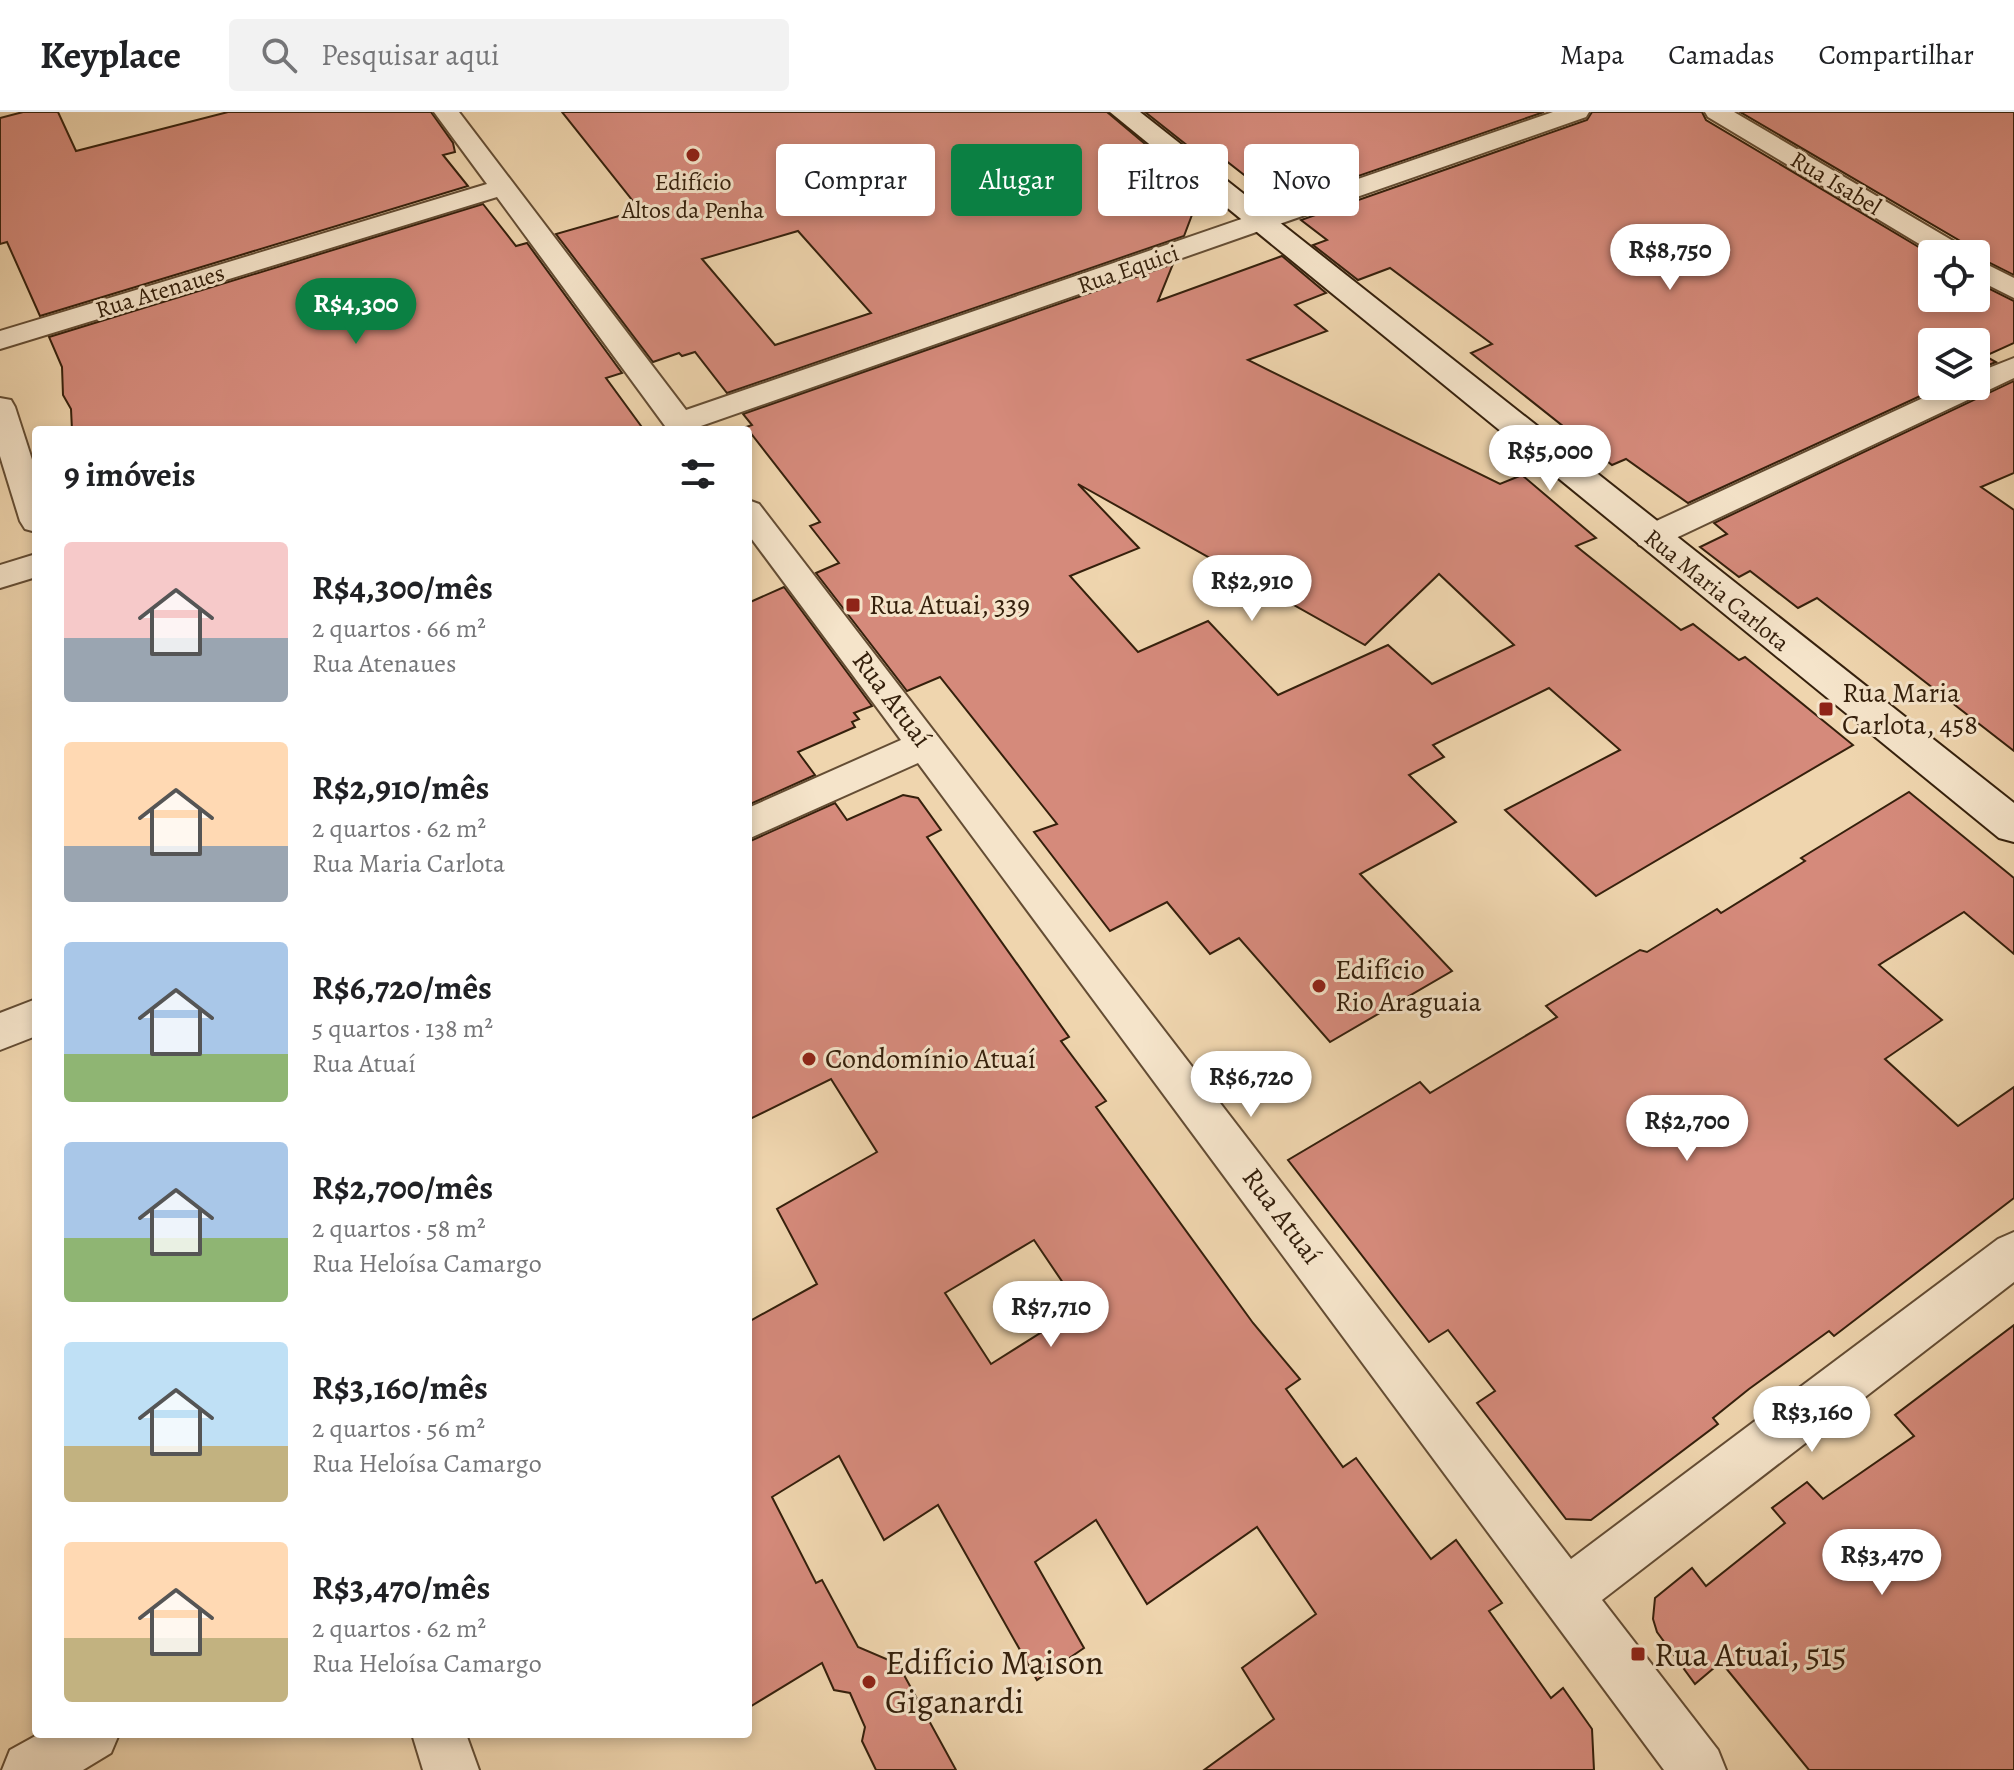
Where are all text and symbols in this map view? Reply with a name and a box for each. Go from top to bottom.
search box [229,19,789,91]
text: Keyplace [40,29,181,81]
icon: search [257,33,301,77]
text: Pesquisar aqui [321,35,499,75]
text: Mapa [1560,36,1624,74]
text: Camadas [1668,36,1775,74]
text: Compartilhar [1819,36,1974,74]
street label: Rua Isabel [1785,143,1888,223]
chip: Comprar [776,144,935,216]
chip: Alugar [951,144,1082,216]
chip: Filtros [1098,144,1228,216]
chip: Novo [1244,144,1359,216]
marker: Edifício Altos da Penha [684,146,702,164]
place label: Edifício Altos da Penha [621,166,765,226]
pin: R$8,750 [1596,224,1744,292]
text: R$8,750 [1628,232,1712,267]
street label: Rua Equici [1073,237,1183,301]
map controls [1918,240,1990,400]
button: locate [1918,240,1990,312]
street label: Rua Atenaues [92,256,228,326]
pin: R$4,300 [282,278,430,346]
text: R$4,300 [313,286,399,321]
button: layers [1918,328,1990,400]
pin: R$5,000 [1476,425,1624,493]
text: R$5,000 [1507,433,1593,468]
text: 9 imóveis [64,451,196,498]
icon: filters [676,452,720,496]
street label: Rua Maria Carlota [1638,521,1797,659]
pin: R$2,910 [1178,555,1326,623]
text: R$2,910 [1211,563,1293,598]
text: R$4,300/mês [312,564,493,611]
icon: home [128,574,224,670]
place label: Rua Atuai, 339 [869,586,1030,624]
marker: Rua Atuai, 339 [844,596,862,614]
text: 2 quartos · 66 m² [312,611,486,646]
street label: Rua Atuaí [843,643,941,755]
text: Rua Atenaues [312,646,456,681]
place label: Rua Maria Carlota, 458 [1842,674,1978,744]
marker: Rua Maria Carlota, 458 [1817,700,1835,718]
text: R$2,910/mês [312,764,489,811]
icon: home [128,774,224,870]
text: 2 quartos · 62 m² [312,811,486,846]
text: Rua Maria Carlota [312,846,505,881]
place label: Edifício Rio Araguaia [1335,951,1482,1021]
text: R$6,720/mês [312,964,492,1011]
icon: home [128,974,224,1070]
marker: Edifício Rio Araguaia [1310,977,1328,995]
text: 5 quartos · 138 m² [312,1011,493,1046]
place label: Condomínio Atuaí [825,1040,1036,1078]
text: Rua Atuaí [312,1046,416,1081]
marker: Condomínio Atuaí [800,1050,818,1068]
pin: R$6,720 [1177,1051,1325,1119]
text: R$6,720 [1209,1059,1293,1094]
pin: R$2,700 [1613,1095,1761,1163]
text: R$2,700 [1644,1103,1730,1138]
street label: Rua Atuaí [1233,1160,1331,1272]
text: R$2,700/mês [312,1164,493,1211]
icon: home [128,1174,224,1270]
text: 2 quartos · 58 m² [312,1211,486,1246]
text: Rua Heloísa Camargo [312,1246,542,1281]
pin: R$7,710 [977,1281,1125,1349]
text: R$7,710 [1011,1289,1091,1324]
text: R$3,160/mês [312,1364,488,1411]
icon: home [128,1374,224,1470]
pin: R$3,160 [1738,1386,1886,1454]
text: R$3,160 [1771,1394,1853,1429]
text: 2 quartos · 56 m² [312,1411,485,1446]
text: Rua Heloísa Camargo [312,1446,542,1481]
pin: R$3,470 [1808,1529,1956,1597]
text: R$3,470 [1840,1537,1924,1572]
text: R$3,470/mês [312,1564,490,1611]
icon: home [128,1574,224,1670]
text: 2 quartos · 62 m² [312,1611,486,1646]
place label: Rua Atuai, 515 [1654,1631,1847,1678]
place label: Edifício Maison Giganardi [885,1639,1104,1725]
marker: Rua Atuai, 515 [1629,1645,1647,1663]
text: Rua Heloísa Camargo [312,1646,542,1681]
marker: Edifício Maison Giganardi [860,1673,878,1691]

